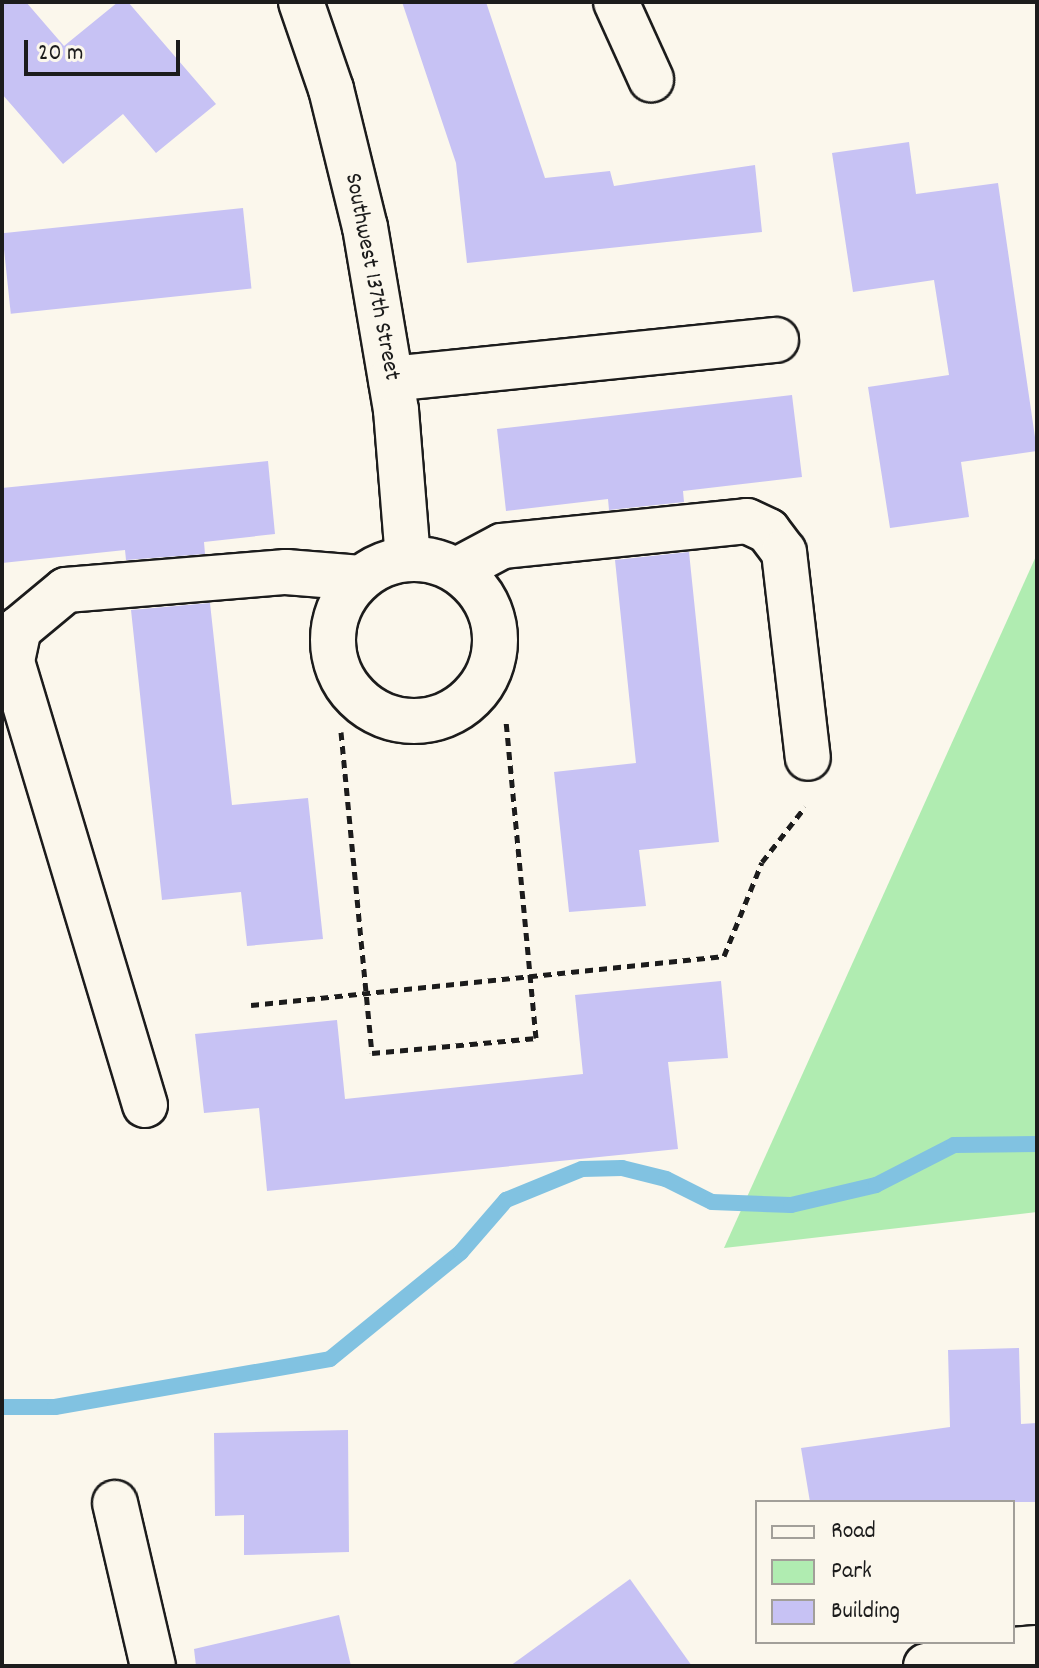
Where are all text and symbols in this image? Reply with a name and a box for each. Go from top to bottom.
scale bar [28,24,184,74]
text: 20 m [38,37,84,71]
street label: Southwest 137th Street [337,171,405,383]
legend [755,1500,1015,1644]
text: Road [831,1515,876,1549]
text: Park [831,1555,872,1589]
text: Building [831,1595,900,1629]

